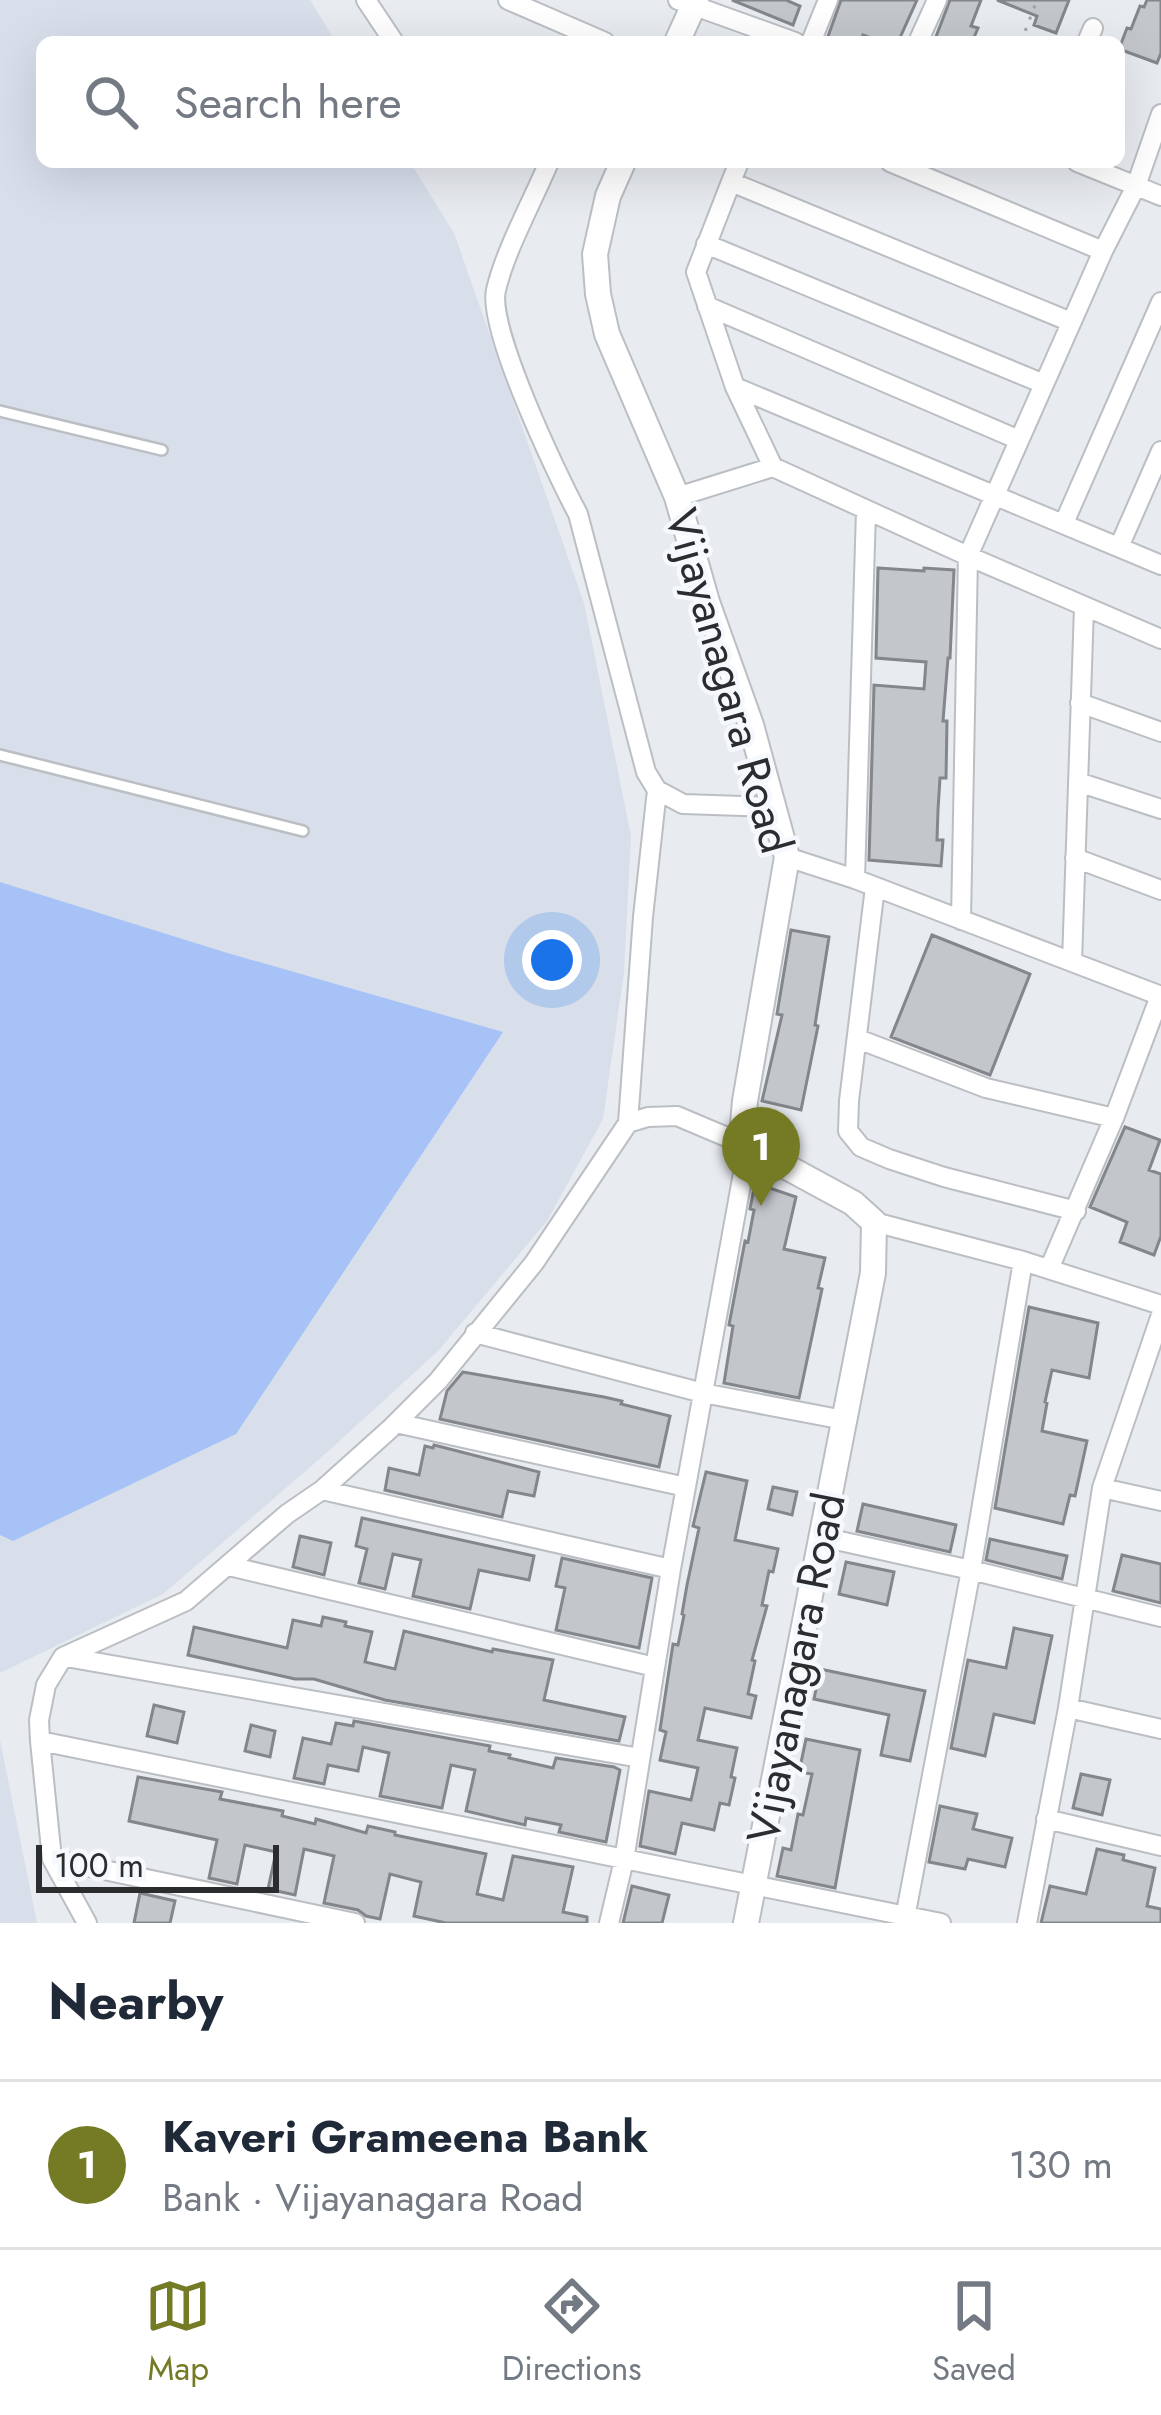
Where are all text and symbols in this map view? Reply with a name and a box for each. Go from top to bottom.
search box [36,36,1125,168]
icon: search [78,69,144,135]
text: Search here [174,70,402,135]
street label: Vijayanagara Road [649,501,809,861]
your location [522,930,582,990]
pin: 1 [722,1107,800,1206]
street label: Vijayanagara Road [730,1487,862,1849]
scale bar [36,1839,279,1892]
text: 100 m [54,1842,144,1889]
text: Nearby [48,1964,223,2038]
text: Kaveri Grameena Bank [162,2104,648,2169]
text: 1 [77,2136,97,2193]
text: 130 m [1009,2136,1113,2193]
text: Bank · Vijayanagara Road [162,2169,584,2226]
tab: Map [145,2273,211,2392]
tab: Directions [502,2273,642,2392]
tab: Saved [932,2273,1016,2392]

